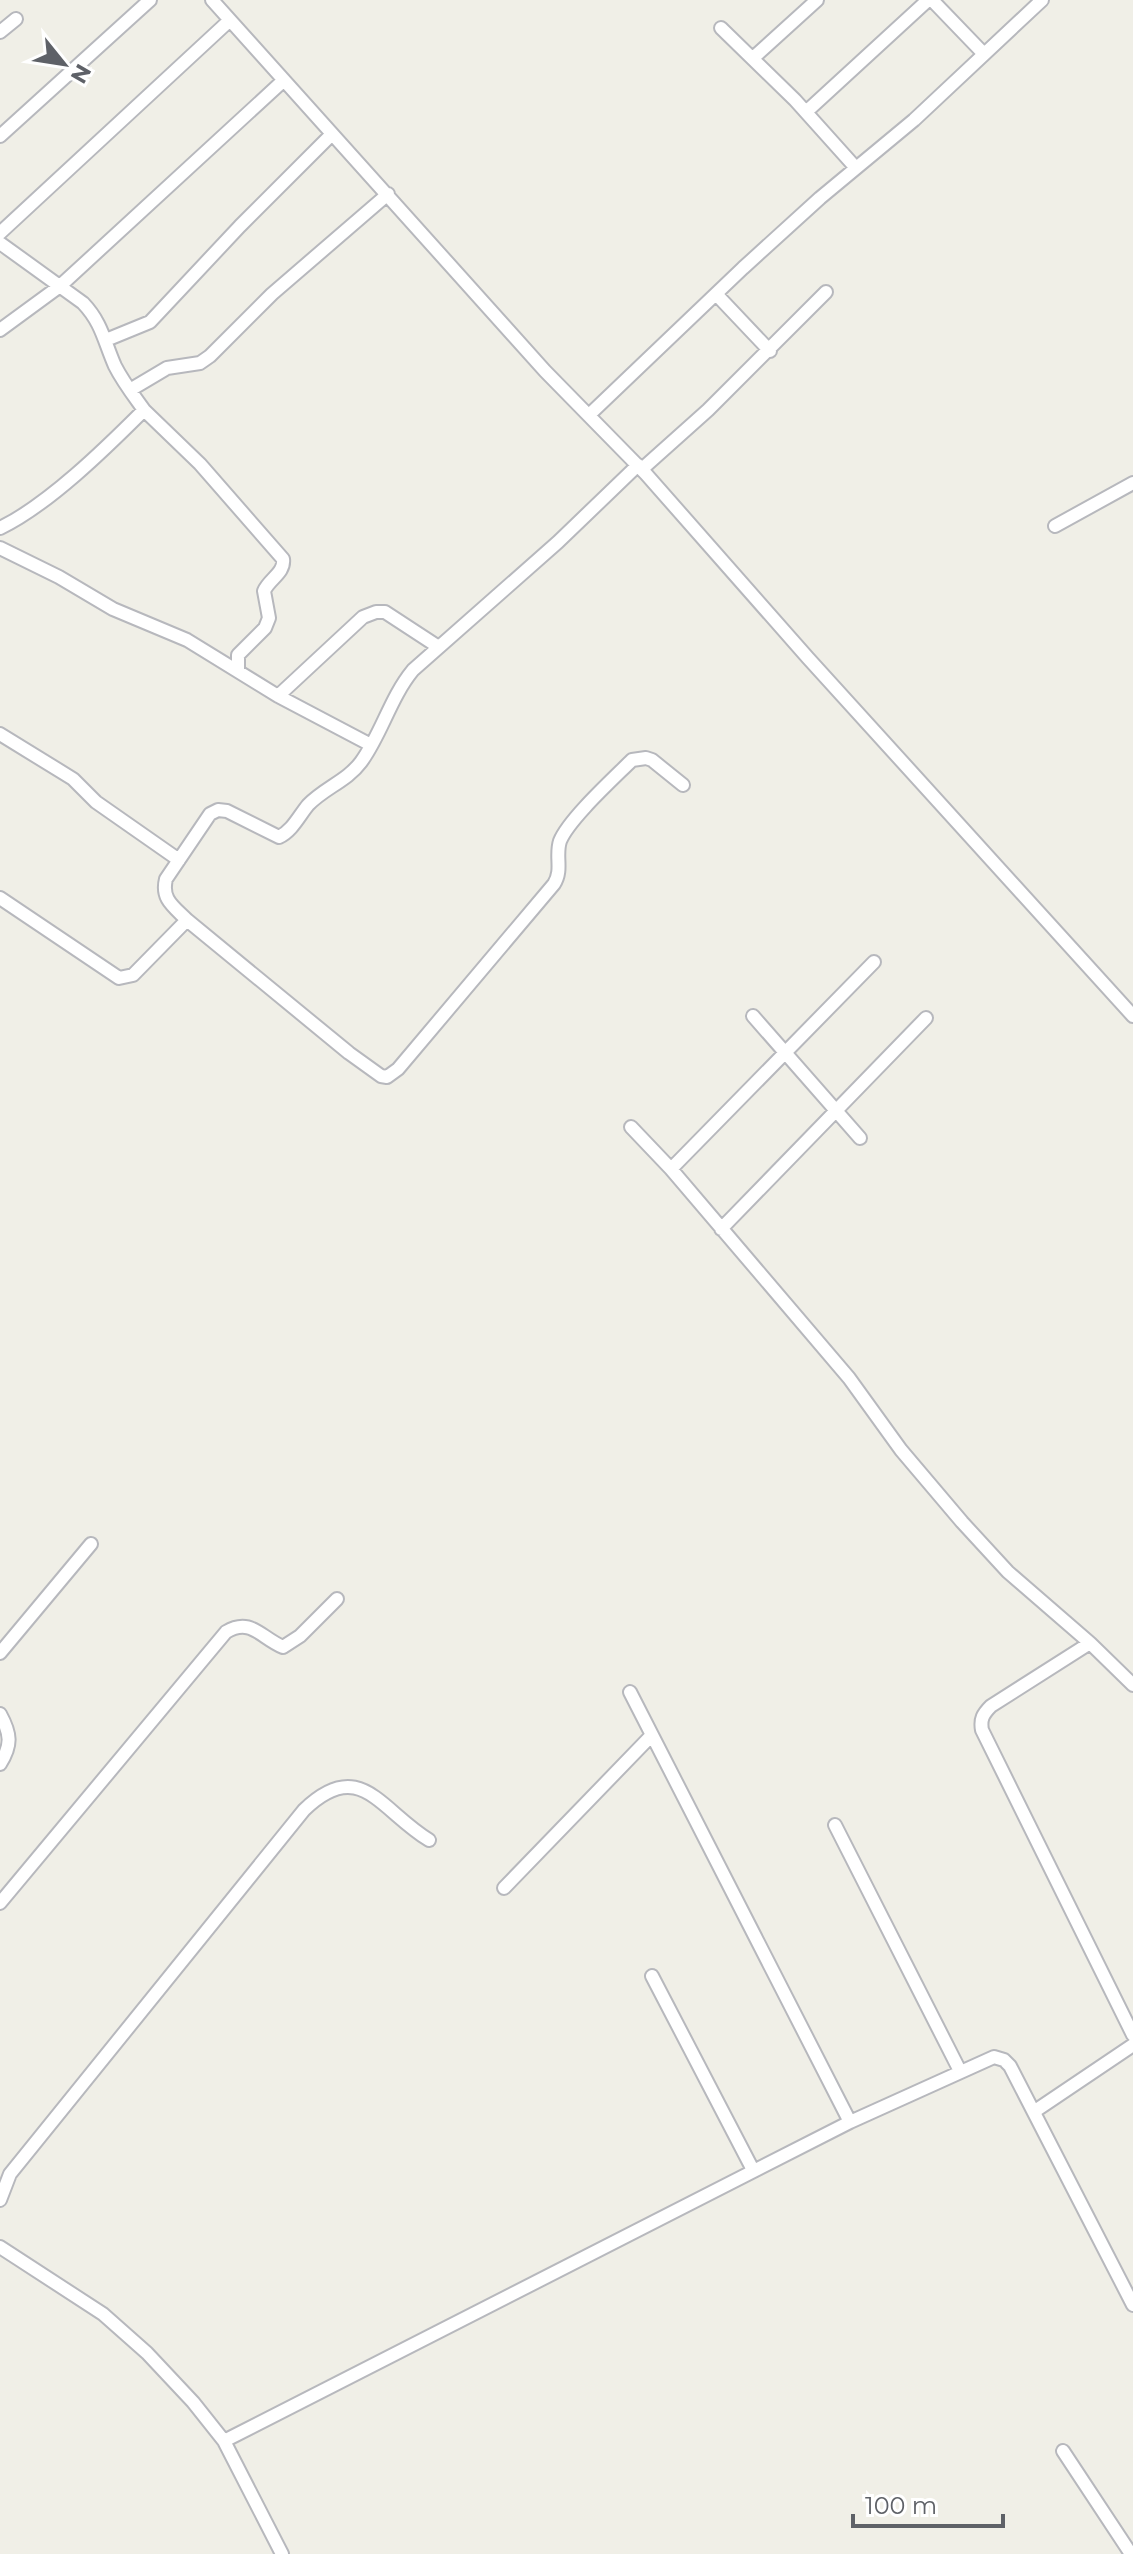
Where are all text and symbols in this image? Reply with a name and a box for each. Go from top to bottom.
north arrow [24,24,104,104]
text: N [65,59,97,88]
scale bar [853,2478,1003,2528]
text: 100 m [865,2491,937,2520]

